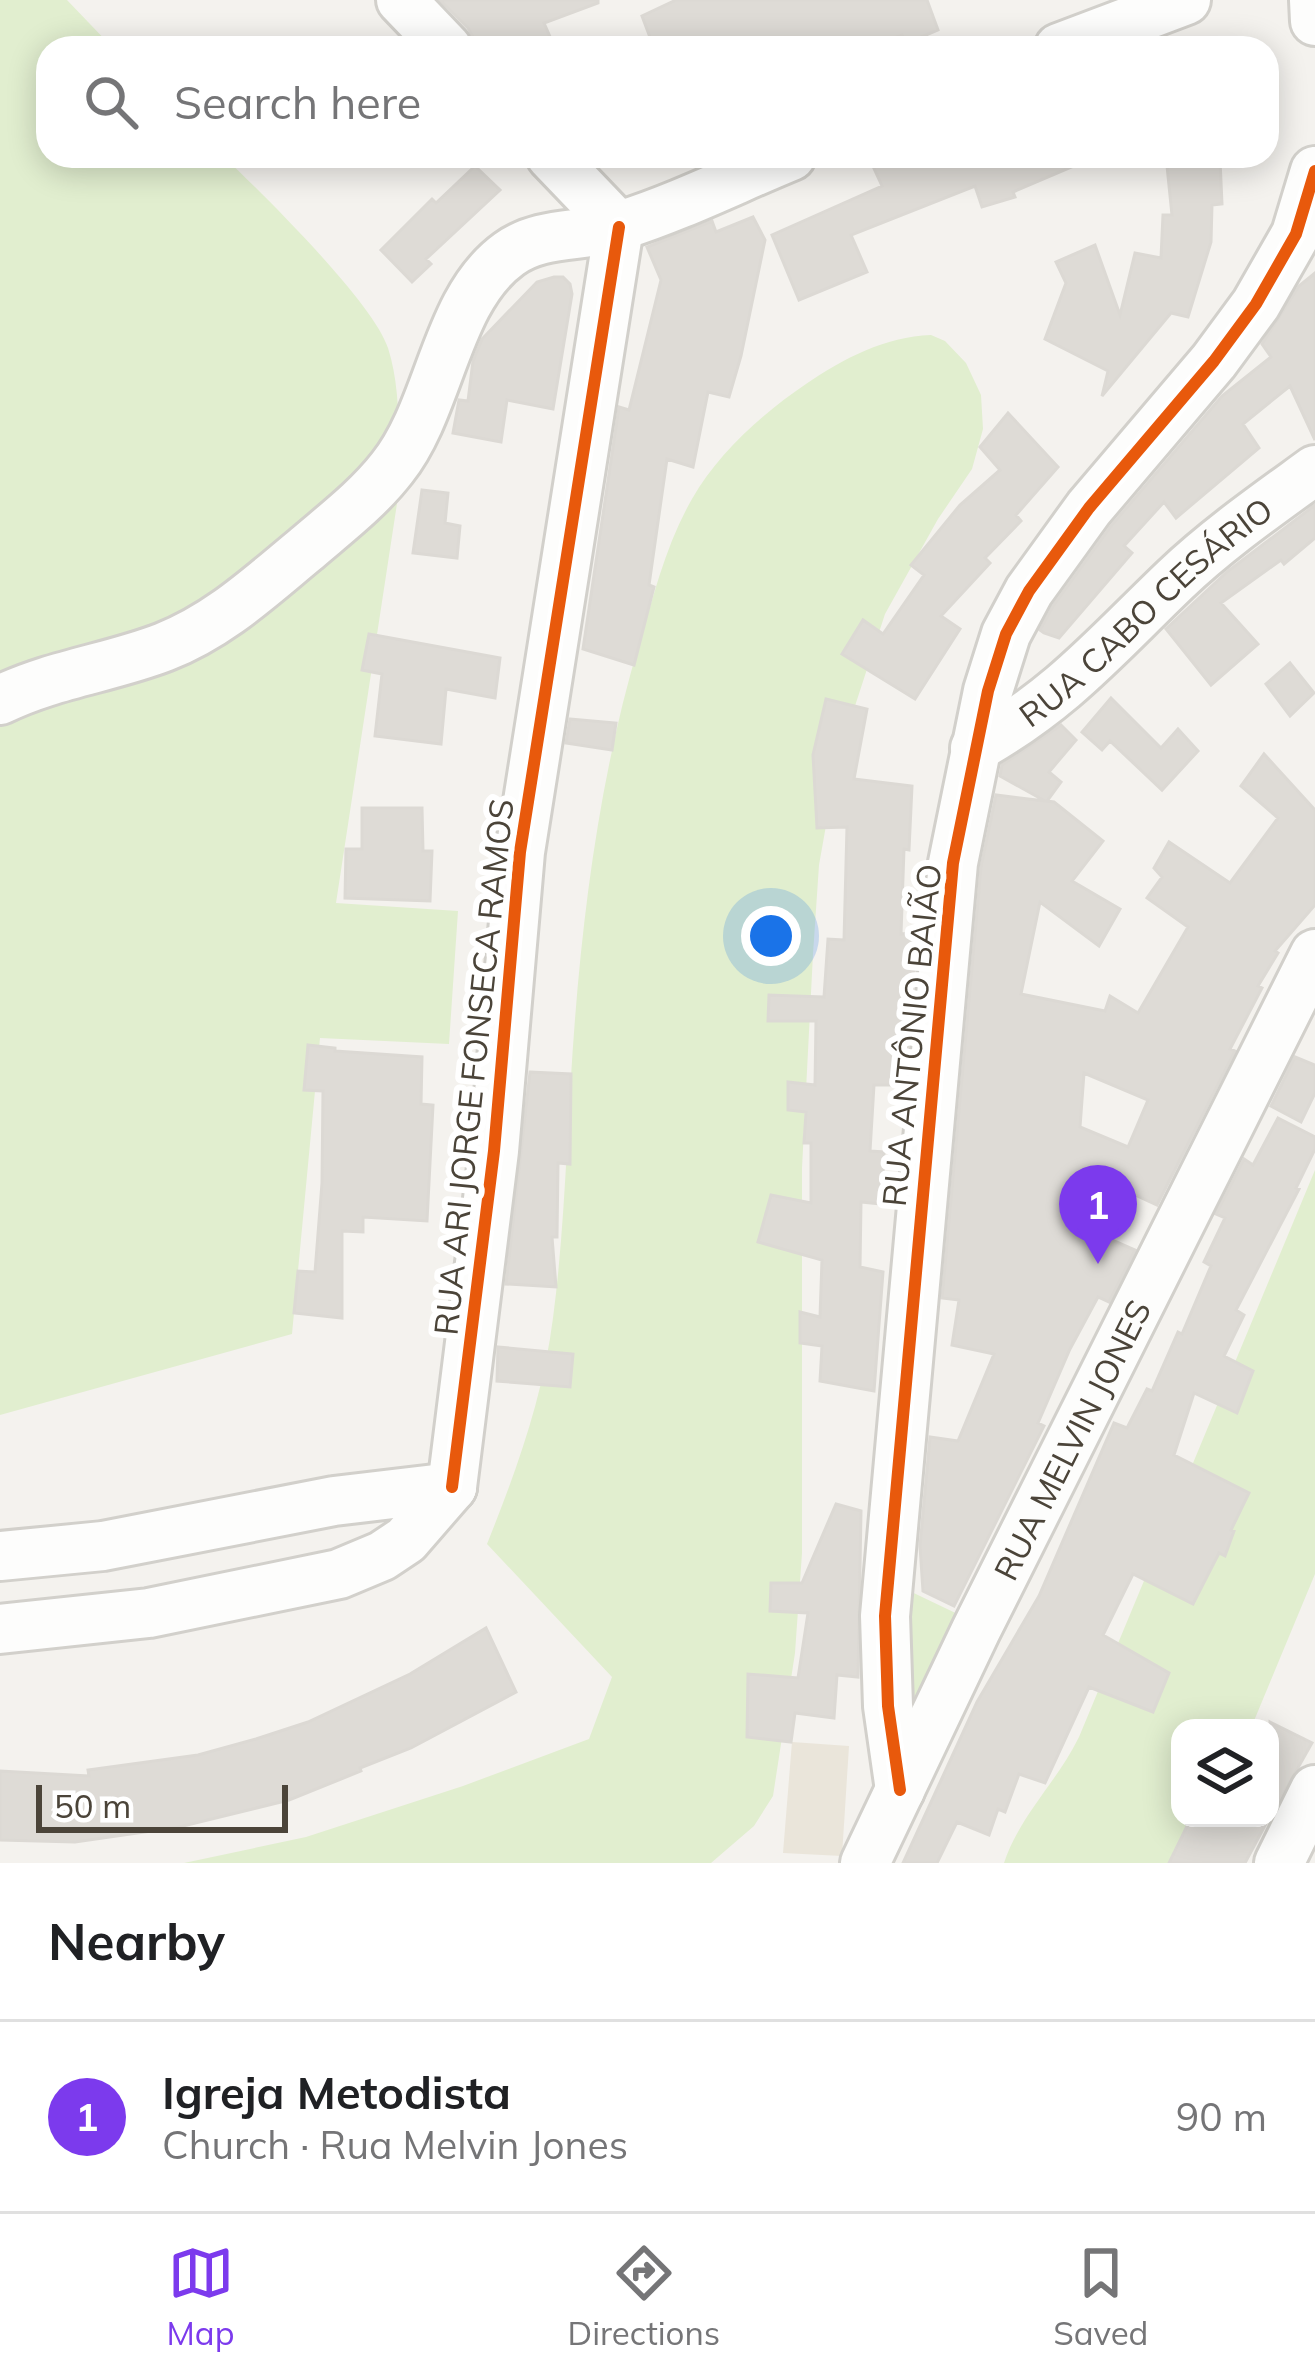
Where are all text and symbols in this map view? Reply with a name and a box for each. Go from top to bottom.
search box [36,36,1279,168]
icon: search [78,69,144,135]
text: Search here [174,74,421,130]
street label: RUA CABO CESÁRIO [1010,488,1280,735]
street label: RUA ARI JORGE FONSECA RAMOS [424,797,522,1337]
street label: RUA ANTÔNIO BAIÃO [873,862,949,1208]
your location [741,906,801,966]
pin: 1 [1059,1165,1137,1264]
street label: RUA MELVIN JONES [984,1293,1159,1586]
map controls [1171,1719,1279,1827]
button: layers [1171,1719,1279,1827]
scale bar [36,1779,288,1832]
text: 50 m [54,1785,131,1826]
text: Nearby [48,1909,225,1973]
text: Igreja Metodista [162,2064,511,2120]
text: 1 [75,2092,99,2141]
text: 90 m [1176,2092,1267,2141]
text: Church · Rua Melvin Jones [162,2120,628,2169]
tab: Map [167,2240,234,2353]
tab: Directions [568,2240,720,2353]
tab: Saved [1053,2240,1148,2353]

